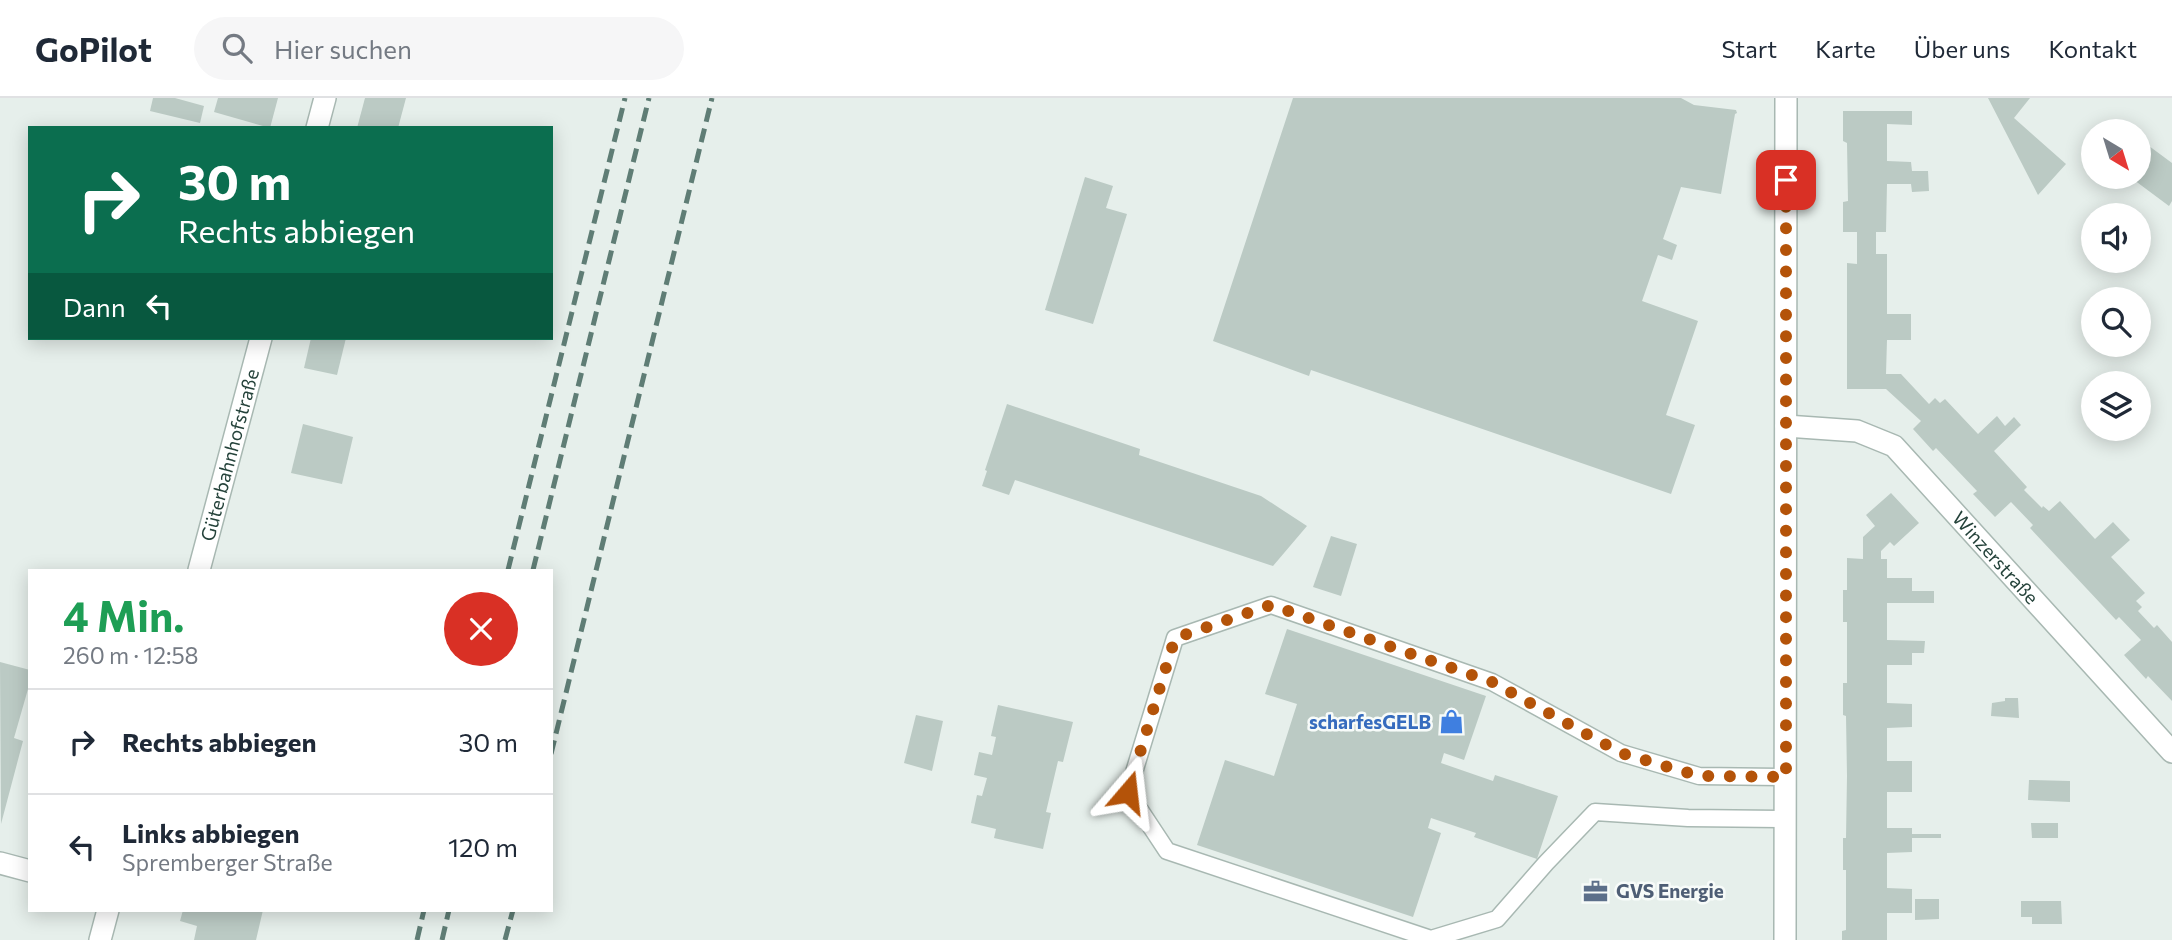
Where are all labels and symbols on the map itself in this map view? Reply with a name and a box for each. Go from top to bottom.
north arrow [2081,119,2151,189]
pin [1756,150,1816,210]
street label: Güterbahnhofstraße [195,366,263,544]
street label: Winzerstraße [1948,506,2044,608]
shop icon: scharfesGELB [1437,708,1465,736]
place label: scharfesGELB [1309,710,1431,733]
position arrow [1091,755,1165,829]
office icon: GVS Energie [1582,877,1610,905]
place label: GVS Energie [1616,879,1724,902]

